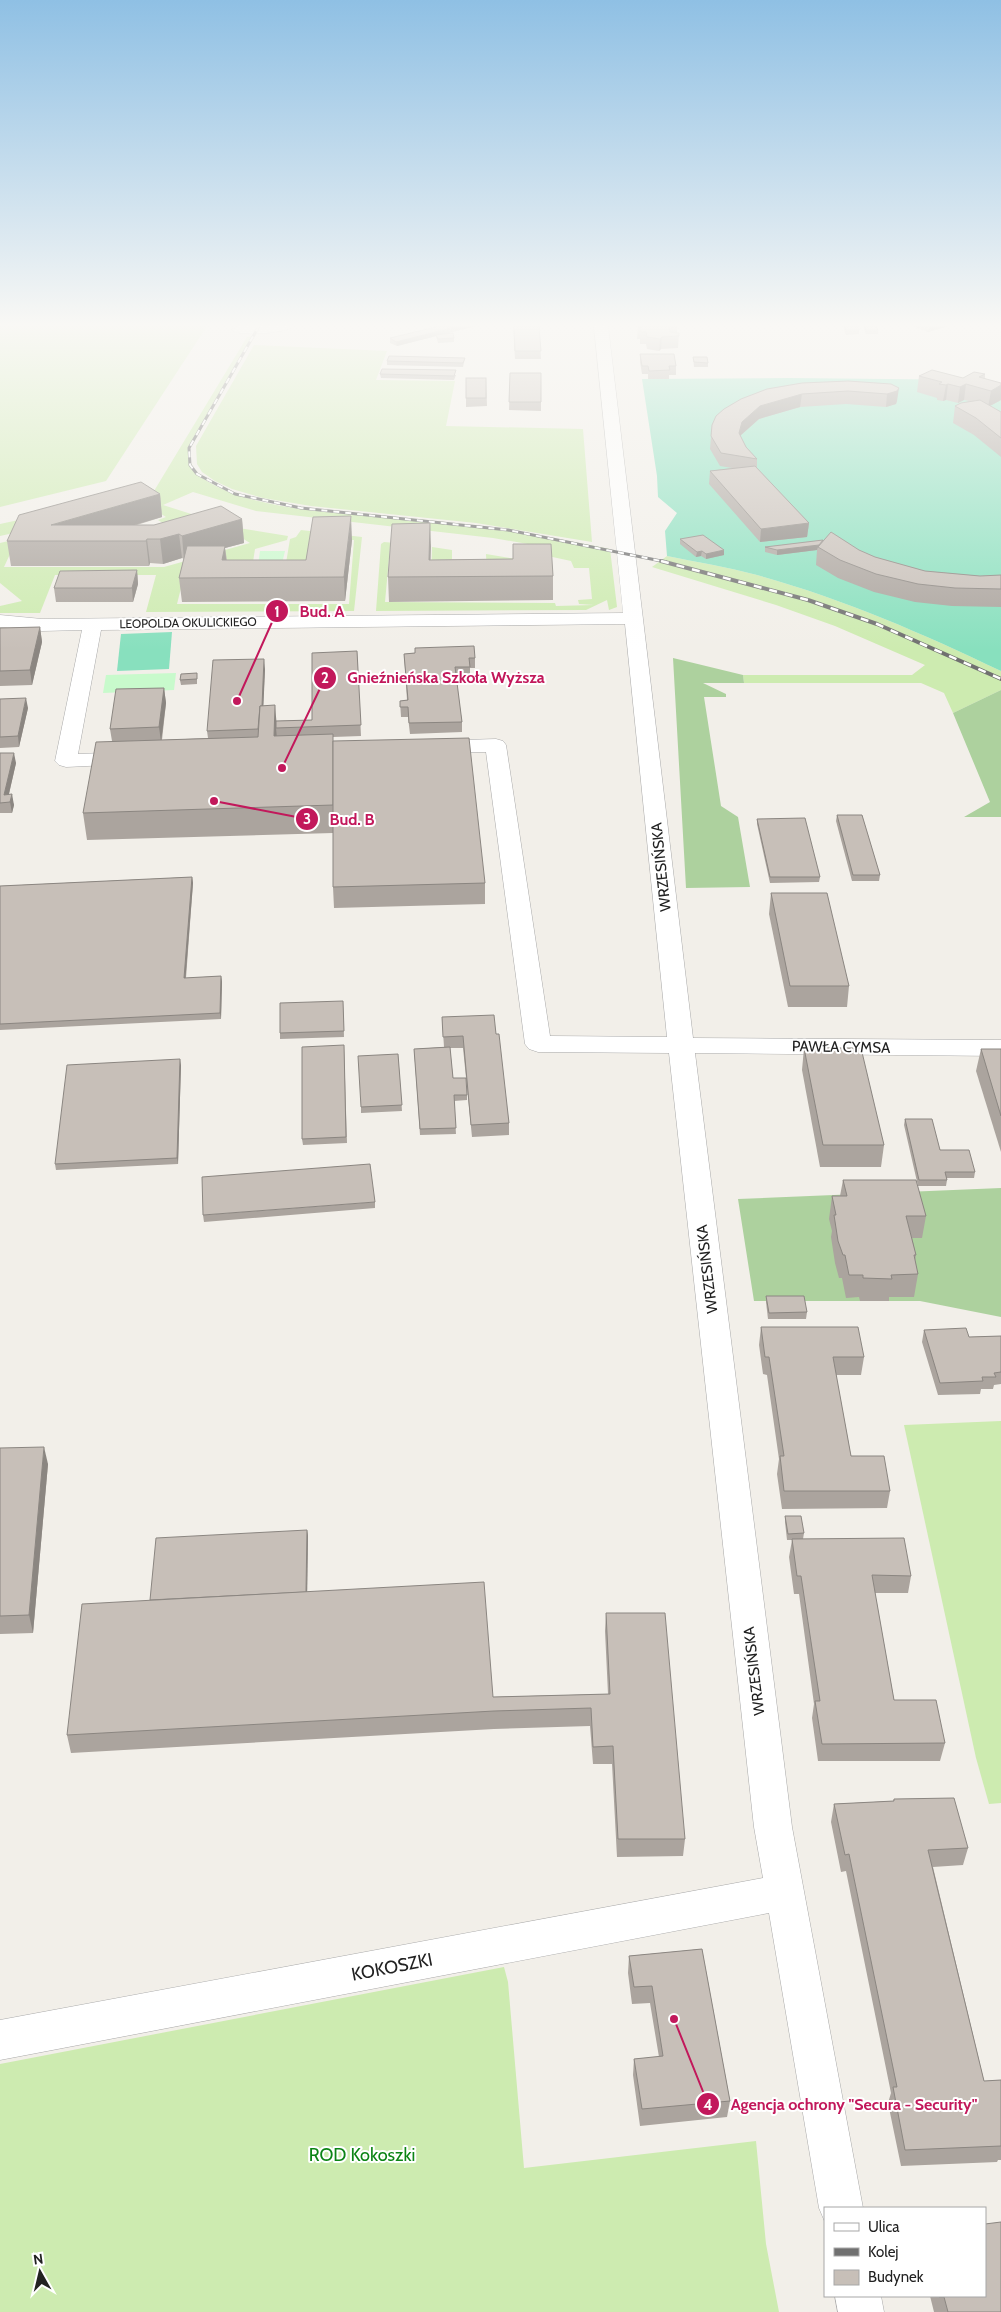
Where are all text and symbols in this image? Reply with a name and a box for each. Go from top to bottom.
callout: Bud. A [264,596,354,627]
text: Bud. A [299,602,345,621]
text: 1 [274,603,280,621]
street label: LEOPOLDA OKULICKIEGO [119,614,257,631]
callout: Gnieźnieńska Szkoła Wyższa [312,662,555,693]
text: Gnieźnieńska Szkoła Wyższa [347,668,545,687]
text: 2 [321,669,329,687]
callout: Bud. B [294,804,384,835]
text: 3 [303,810,311,828]
text: Bud. B [329,810,375,829]
street label: WRZESIŃSKA [646,821,675,913]
street label: PAWŁA CYMSA [792,1037,891,1057]
street label: WRZESIŃSKA [692,1223,721,1315]
street label: WRZESIŃSKA [739,1625,768,1717]
street label: KOKOSZKI [350,1948,434,1986]
callout: Agencja ochrony "Secura - Security" [695,2089,987,2120]
text: Agencja ochrony "Secura - Security" [731,2095,978,2114]
text: 4 [703,2096,713,2114]
park label: ROD Kokoszki [309,2144,415,2166]
legend [824,2207,986,2297]
text: Ulica [868,2218,900,2236]
text: Kolej [868,2243,899,2261]
north arrow [15,2247,65,2297]
text: N [32,2250,44,2269]
text: Budynek [868,2268,924,2286]

